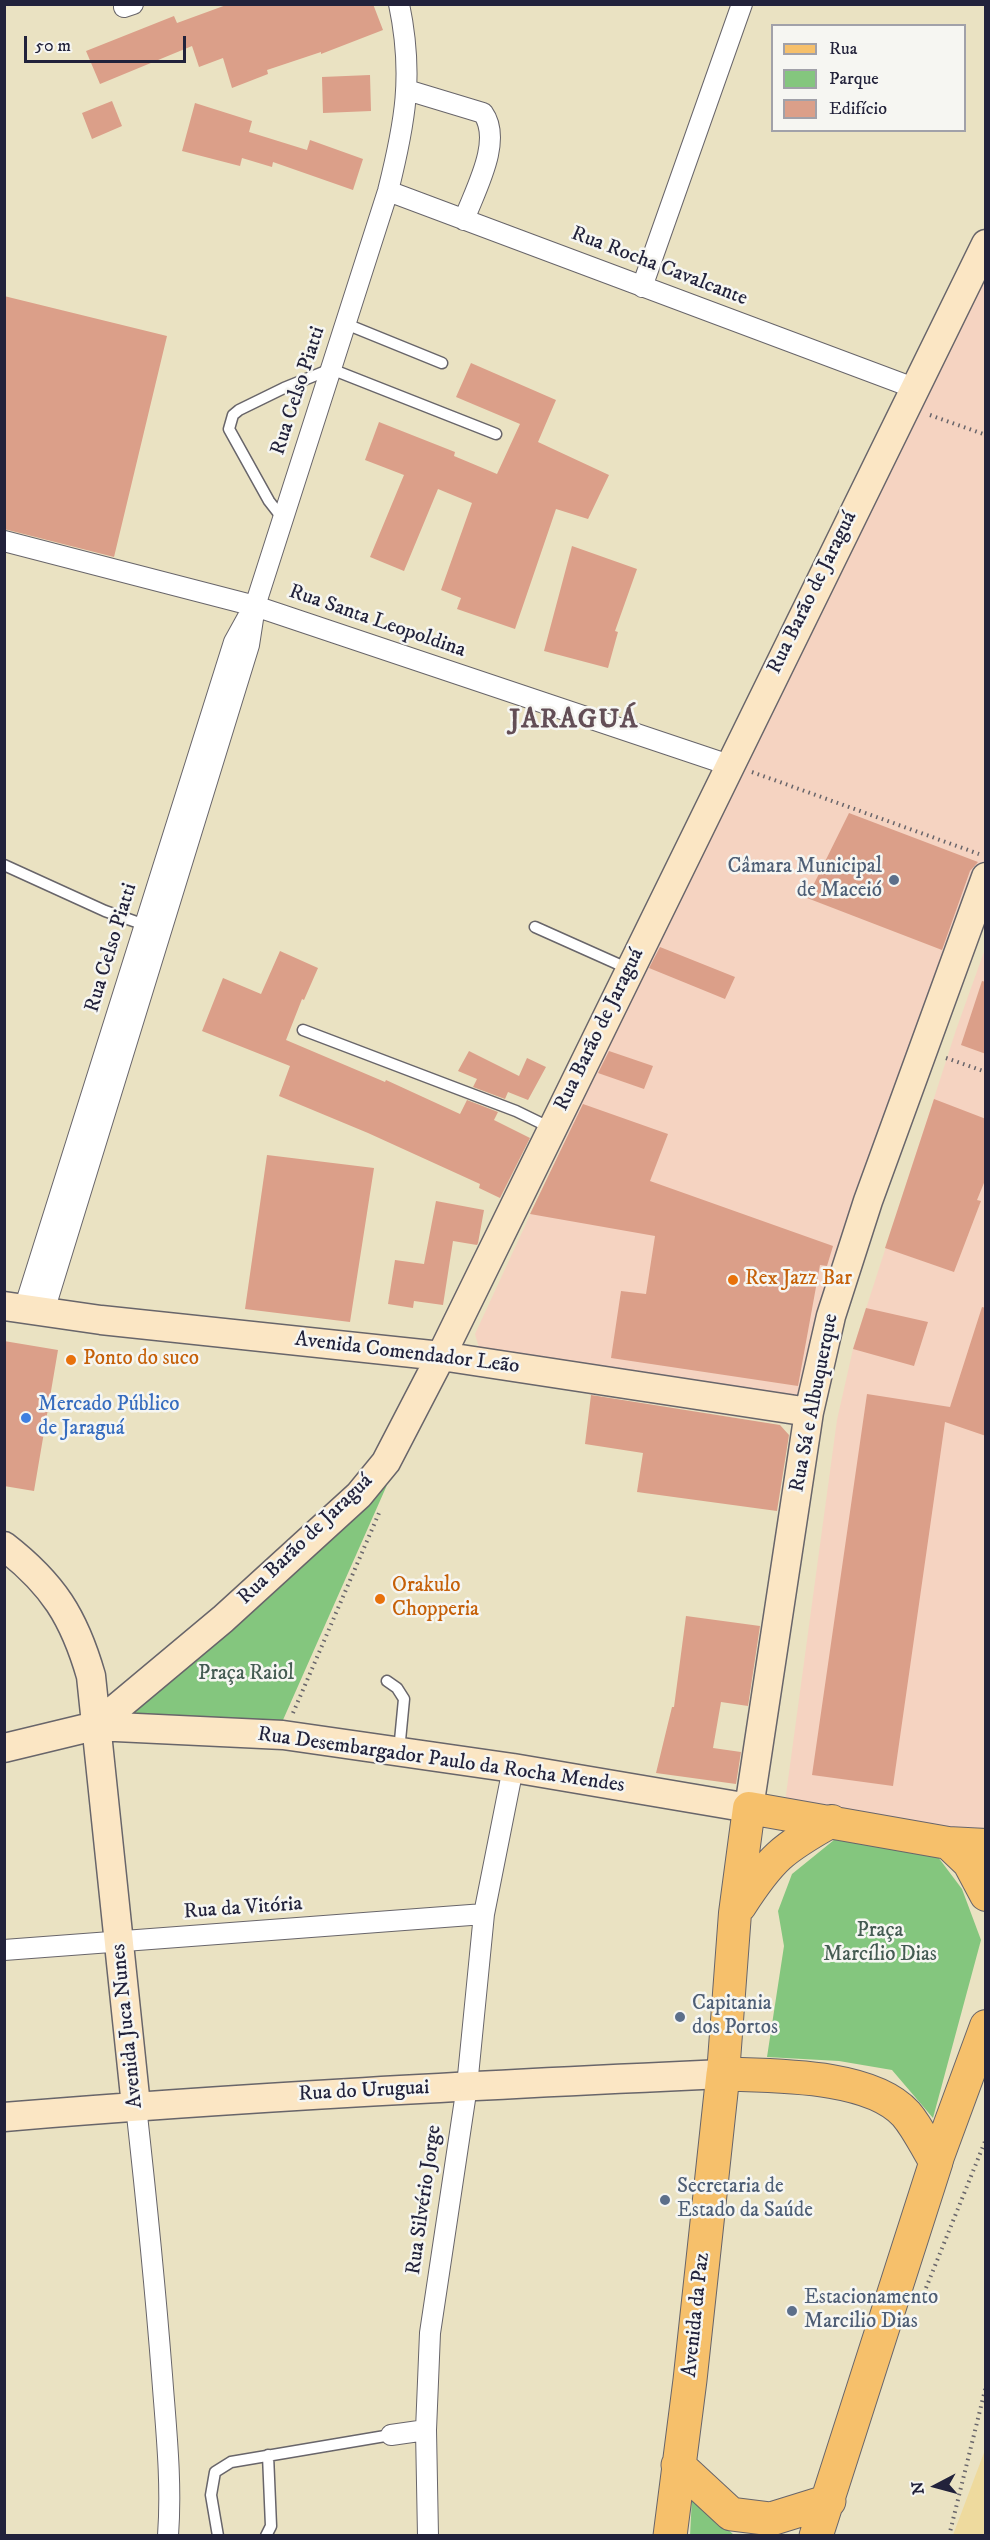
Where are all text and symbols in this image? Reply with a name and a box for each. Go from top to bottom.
scale bar [27,24,189,62]
legend [771,24,966,132]
text: 50 m [35,35,71,57]
text: Rua [829,38,857,60]
text: Parque [829,68,879,90]
text: Edifício [829,98,887,120]
street label: Rua Rocha Cavalcante [567,222,751,312]
street label: Rua Celso Piatti [266,324,332,458]
street label: Rua Barão de Jaraguá [763,508,863,678]
street label: Rua Santa Leopoldina [285,580,469,664]
district label: JARAGUÁ [509,705,639,737]
place label: Câmara Municipal de Maceió [728,855,882,905]
marker: Câmara Municipal de Maceió [887,873,901,887]
street label: Rua Celso Piatti [80,880,144,1016]
street label: Rua Barão de Jaraguá [550,945,650,1115]
place label: Rex Jazz Bar [745,1267,852,1293]
marker: Rex Jazz Bar [726,1273,740,1287]
street label: Rua Sá e Albuquerque [785,1312,845,1494]
street label: Avenida Comendador Leão [293,1328,521,1380]
place label: Ponto do suco [83,1347,199,1373]
marker: Ponto do suco [64,1353,78,1367]
place label: Mercado Público de Jaraguá [38,1393,180,1443]
marker: Mercado Público de Jaraguá [19,1411,33,1425]
street label: Rua Barão de Jaraguá [233,1469,379,1611]
place label: Orakulo Chopperia [392,1574,479,1624]
marker: Orakulo Chopperia [373,1592,387,1606]
park label: Praça Raiol [198,1662,294,1688]
street label: Rua Desembargador Paulo da Rocha Mendes [256,1723,626,1799]
street label: Rua da Vitória [183,1892,303,1926]
park label: Praça Marcílio Dias [823,1919,937,1969]
street label: Avenida Juca Nunes [107,1943,149,2109]
place label: Capitania dos Portos [692,1992,778,2042]
marker: Capitania dos Portos [673,2010,687,2024]
street label: Rua do Uruguai [298,2076,430,2108]
street label: Rua Silvério Jorge [402,2124,448,2276]
place label: Secretaria de Estado da Saúde [677,2175,813,2225]
marker: Secretaria de Estado da Saúde [658,2193,672,2207]
street label: Avenida da Paz [678,2251,716,2379]
place label: Estacionamento Marcilio Dias [804,2286,938,2336]
marker: Estacionamento Marcilio Dias [785,2304,799,2318]
north arrow [906,2456,966,2516]
text: N [907,2480,929,2495]

